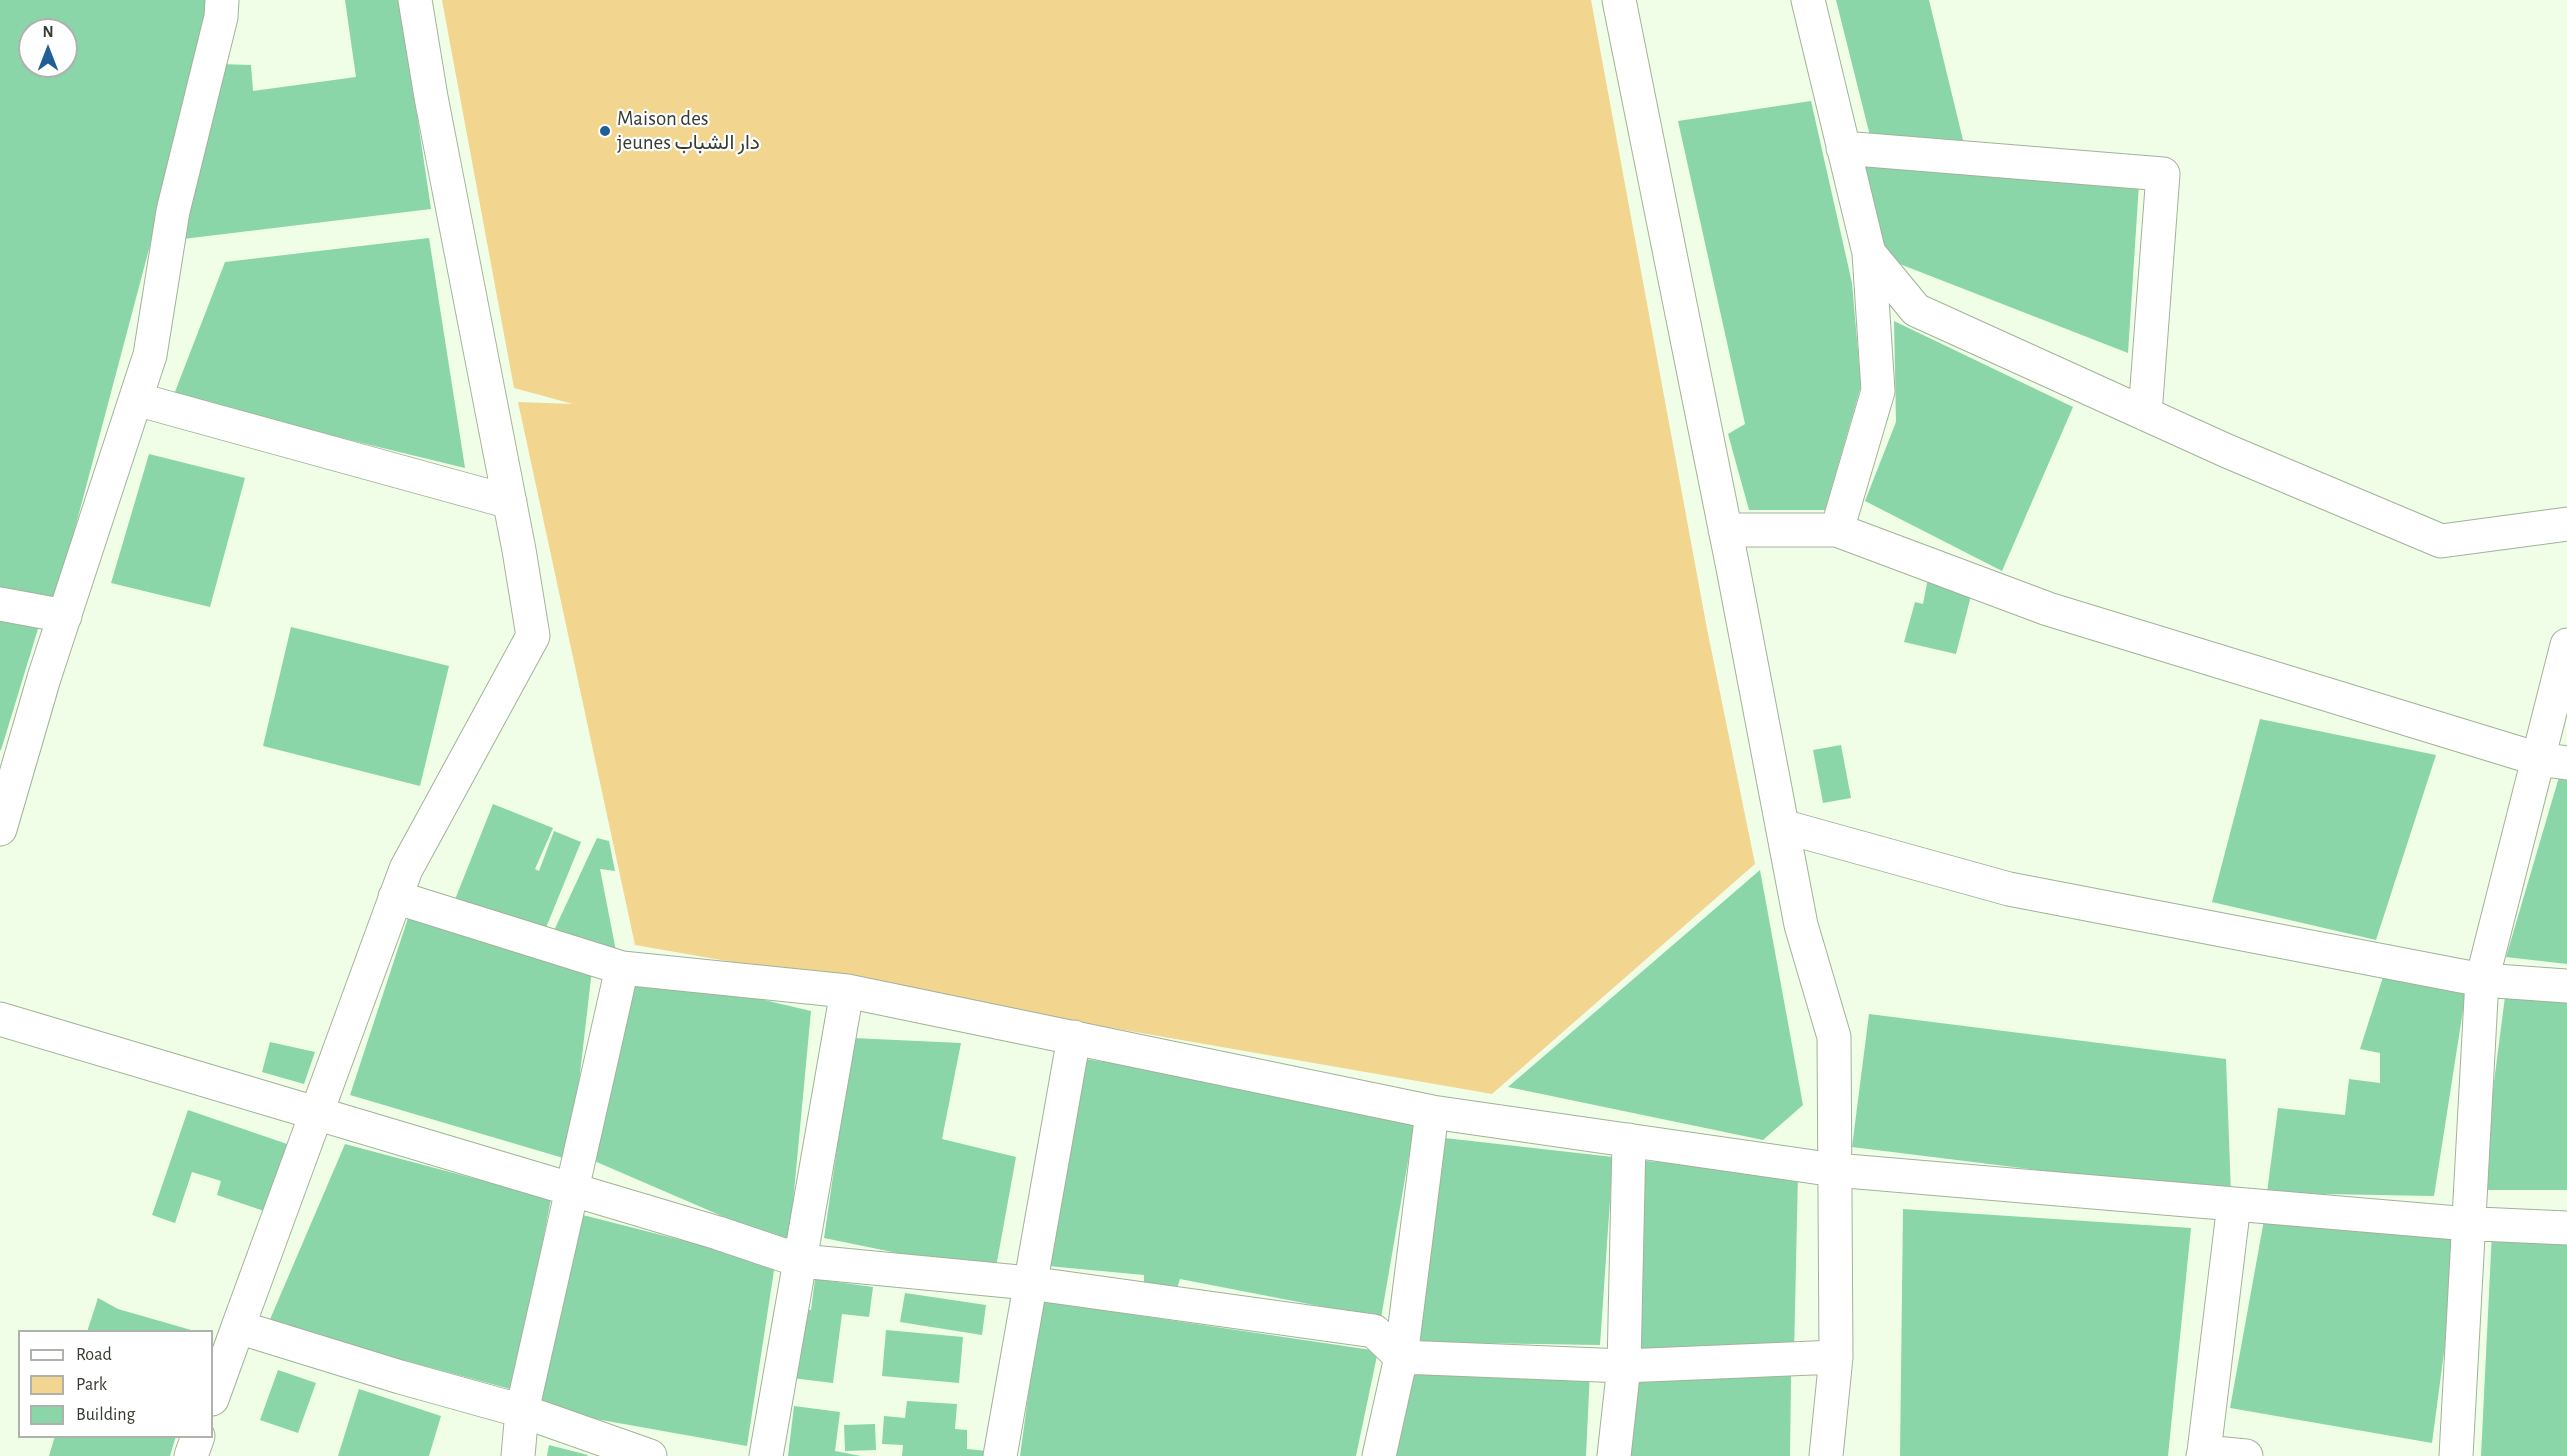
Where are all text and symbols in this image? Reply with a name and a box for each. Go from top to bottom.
north arrow [18,18,78,78]
text: N [42,24,54,40]
place label: Maison des jeunes دار الشباب [617,106,760,156]
marker: Maison des jeunes دار الشباب [598,124,612,138]
legend [18,1330,213,1438]
text: Road [76,1346,112,1364]
text: Park [76,1376,107,1394]
text: Building [76,1406,135,1424]

